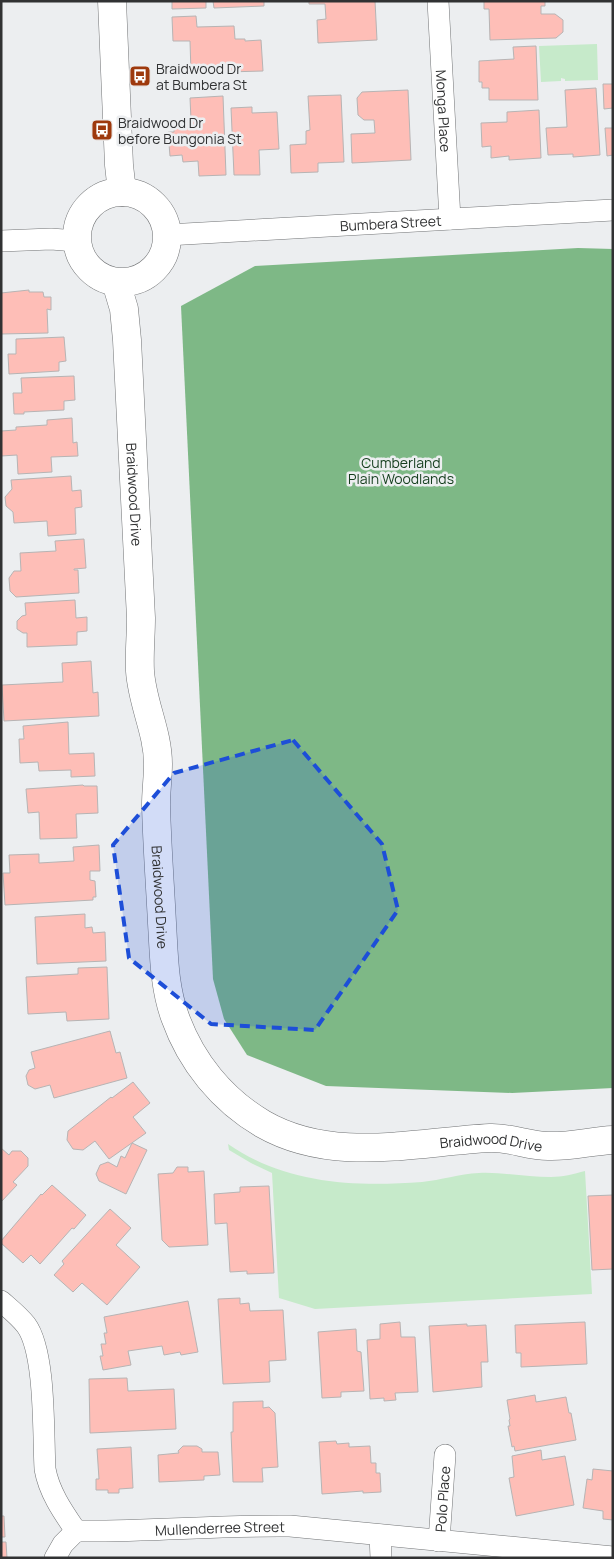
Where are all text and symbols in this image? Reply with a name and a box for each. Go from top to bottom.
place label: Braidwood Dr at Bumbera St [156,59,247,94]
bus stop icon: Braidwood Dr at Bumbera St [128,64,152,88]
street label: Monga Place [432,69,456,153]
place label: Braidwood Dr before Bungonia St [118,113,242,148]
bus stop icon: Braidwood Dr before Bungonia St [90,118,114,142]
street label: Bumbera Street [339,210,442,235]
street label: Braidwood Drive [123,442,147,547]
park label: Cumberland Plain Woodlands [348,453,454,488]
street label: Braidwood Drive [148,845,173,949]
street label: Braidwood Drive [439,1128,544,1155]
street label: Polo Place [430,1465,454,1533]
street label: Mullenderree Street [155,1516,285,1539]

